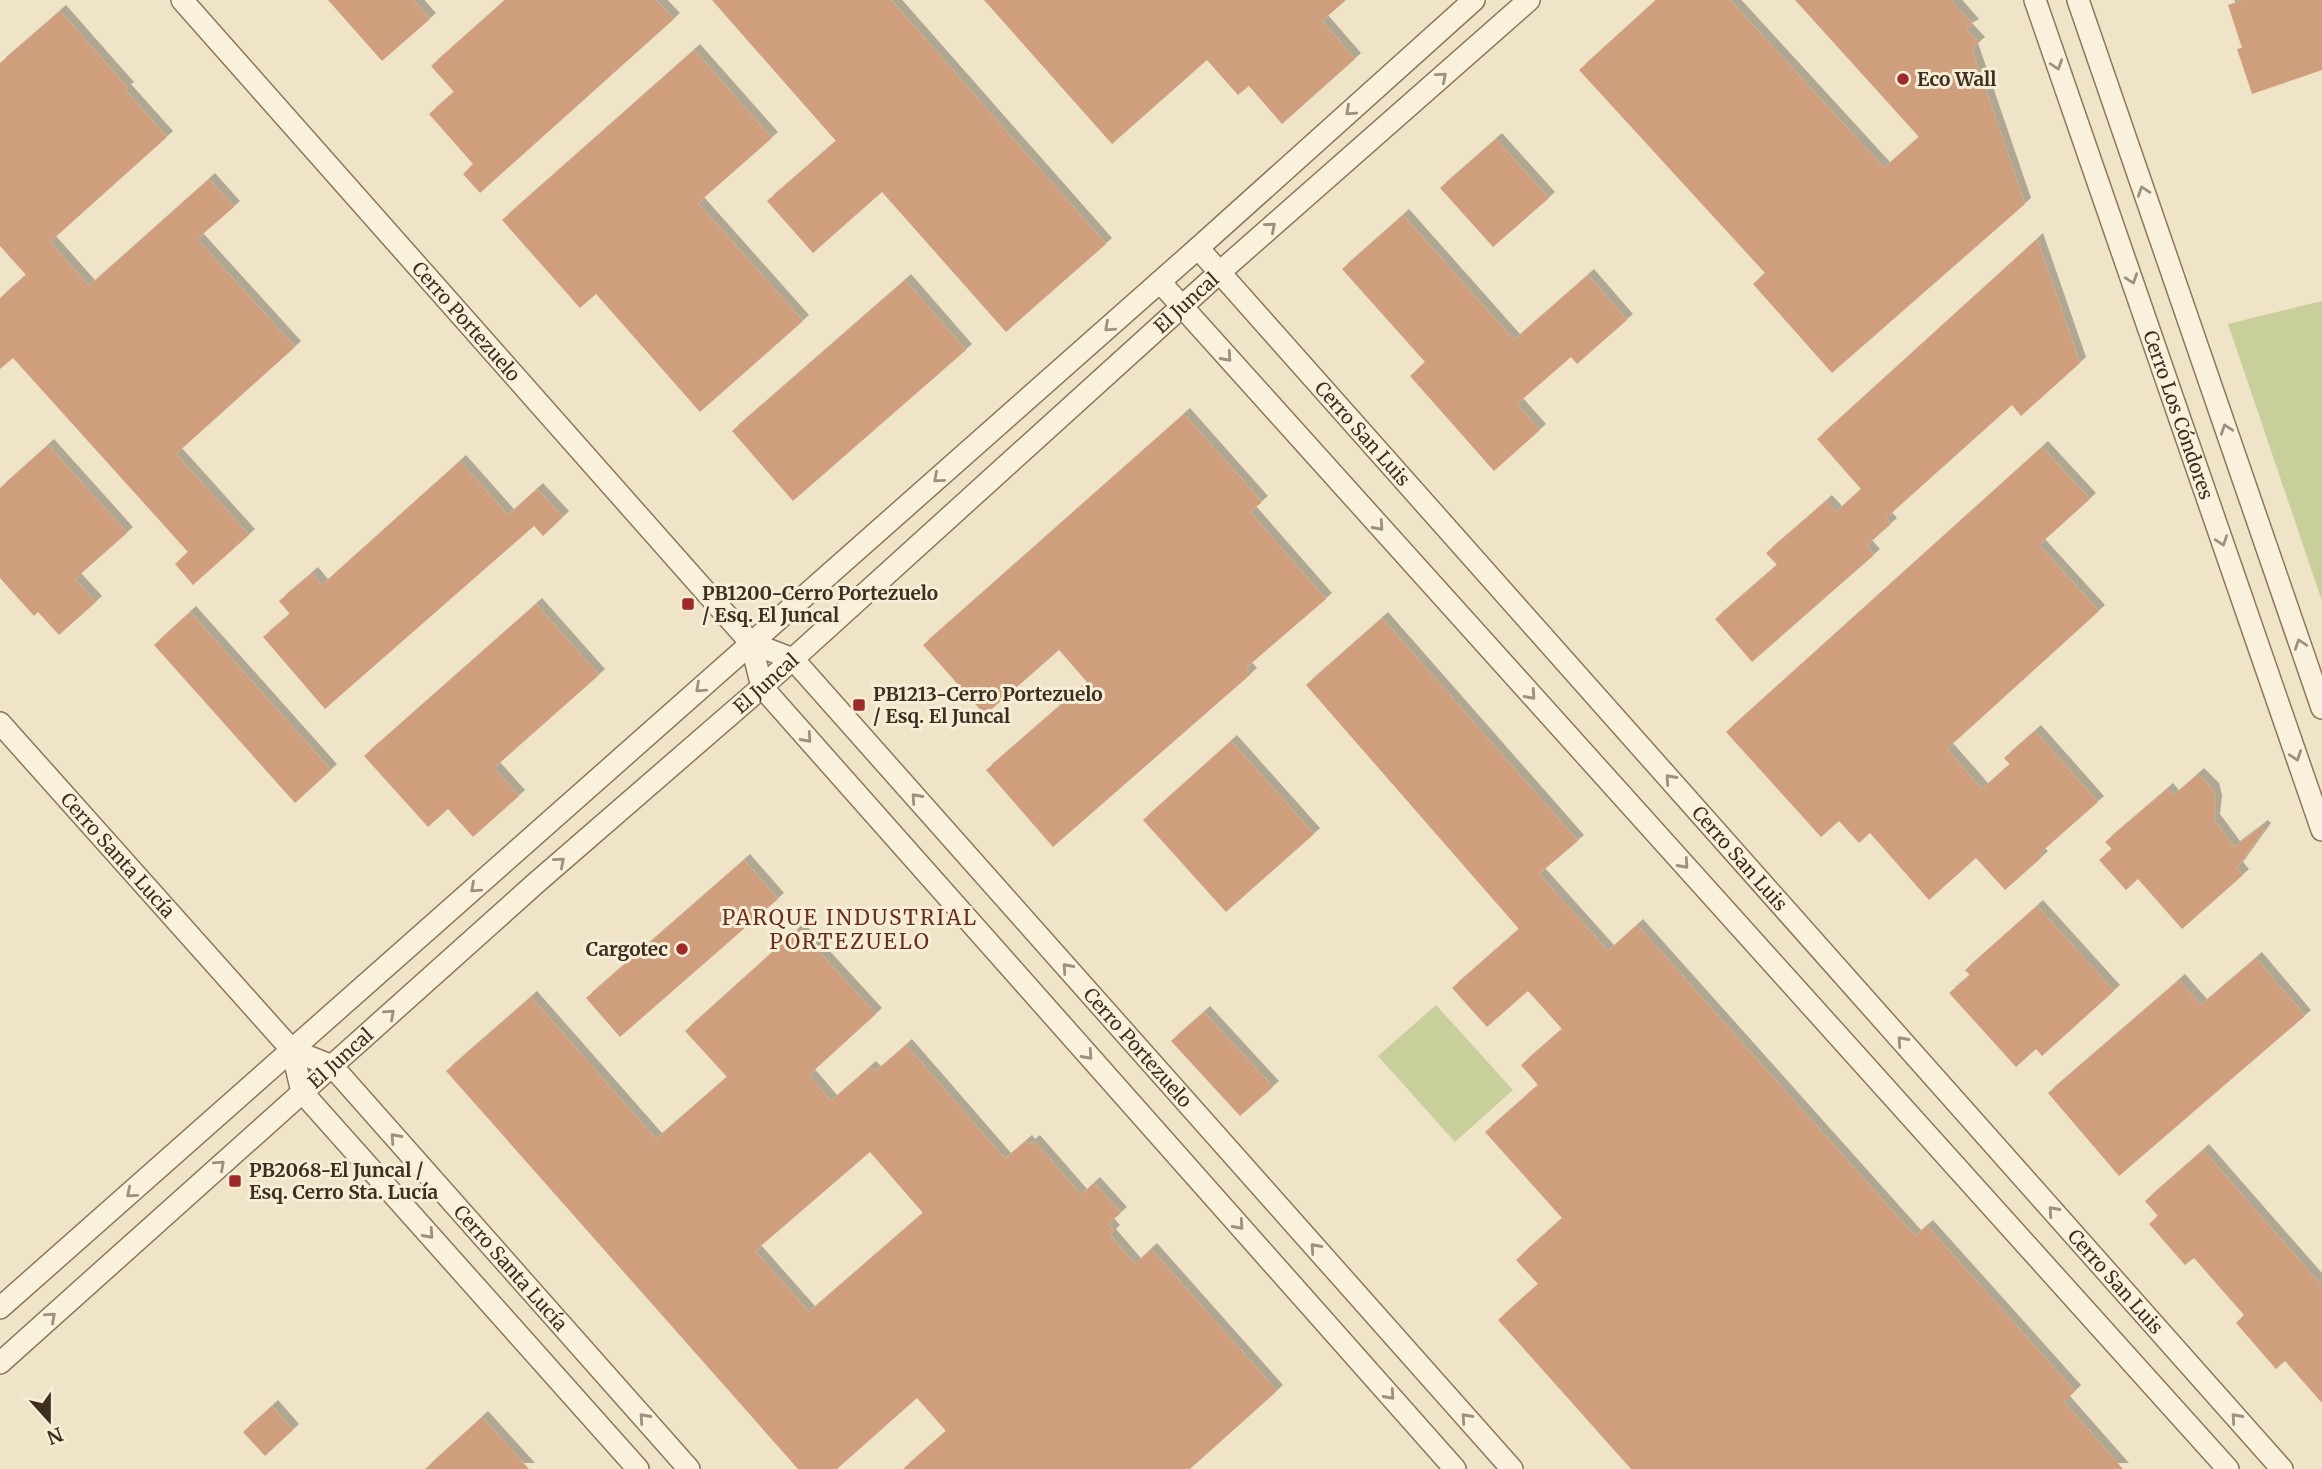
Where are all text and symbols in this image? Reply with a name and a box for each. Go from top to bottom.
one-way arrow [2049,58,2063,70]
place label: Eco Wall [1917,67,1996,91]
marker: Eco Wall [1895,71,1911,87]
one-way arrow [1434,73,1447,85]
one-way arrow [1346,103,1359,115]
one-way arrow [2137,185,2151,197]
one-way arrow [1263,223,1276,235]
street label: Cerro Portezuelo [407,256,526,386]
street label: El Juncal [1149,267,1224,338]
one-way arrow [2124,273,2138,285]
one-way arrow [1104,319,1117,331]
street label: Cerro Los Cóndores [2138,327,2219,503]
one-way arrow [1219,349,1231,362]
street label: Cerro San Luis [1310,376,1416,491]
one-way arrow [2220,423,2234,435]
one-way arrow [933,470,946,482]
one-way arrow [1371,518,1384,531]
one-way arrow [2214,534,2228,546]
place label: PB1200-Cerro Portezuelo / Esq. El Juncal [702,581,938,627]
marker: PB1200-Cerro Portezuelo / Esq. El Juncal [680,596,696,612]
one-way arrow [2294,638,2308,651]
street label: El Juncal [728,648,803,719]
one-way arrow [695,680,708,692]
place label: PB1213-Cerro Portezuelo / Esq. El Juncal [873,682,1103,728]
one-way arrow [1523,687,1536,700]
marker: PB1213-Cerro Portezuelo / Esq. El Juncal [851,697,867,713]
one-way arrow [799,730,811,743]
one-way arrow [2288,749,2302,761]
one-way arrow [1665,774,1678,787]
street label: Cerro Santa Lucía [56,787,180,923]
one-way arrow [912,793,924,806]
street label: Cerro San Luis [1687,801,1793,916]
one-way arrow [1675,856,1688,869]
one-way arrow [551,858,564,871]
one-way arrow [470,880,483,892]
district label: PARQUE INDUSTRIAL PORTEZUELO [722,904,978,955]
place label: Cargotec [586,937,668,961]
marker: Cargotec [674,941,690,957]
one-way arrow [1063,963,1075,976]
street label: Cerro Portezuelo [1078,983,1197,1112]
one-way arrow [382,1010,395,1022]
street label: El Juncal [303,1023,378,1094]
one-way arrow [1898,1036,1910,1049]
one-way arrow [1080,1047,1092,1060]
one-way arrow [391,1133,403,1146]
place label: PB2068-El Juncal / Esq. Cerro Sta. Lucía [249,1158,439,1204]
one-way arrow [212,1161,225,1174]
marker: PB2068-El Juncal / Esq. Cerro Sta. Lucía [227,1173,243,1189]
one-way arrow [126,1184,139,1197]
street label: Cerro Santa Lucía [449,1200,573,1336]
one-way arrow [2049,1206,2061,1219]
one-way arrow [1231,1217,1243,1230]
street label: Cerro San Luis [2063,1224,2168,1339]
one-way arrow [421,1226,433,1239]
one-way arrow [1311,1243,1324,1256]
one-way arrow [43,1313,56,1325]
north arrow [14,1385,84,1455]
one-way arrow [1382,1387,1394,1400]
one-way arrow [639,1413,652,1426]
one-way arrow [1462,1413,1475,1426]
one-way arrow [2232,1413,2245,1426]
text: N [44,1422,66,1450]

